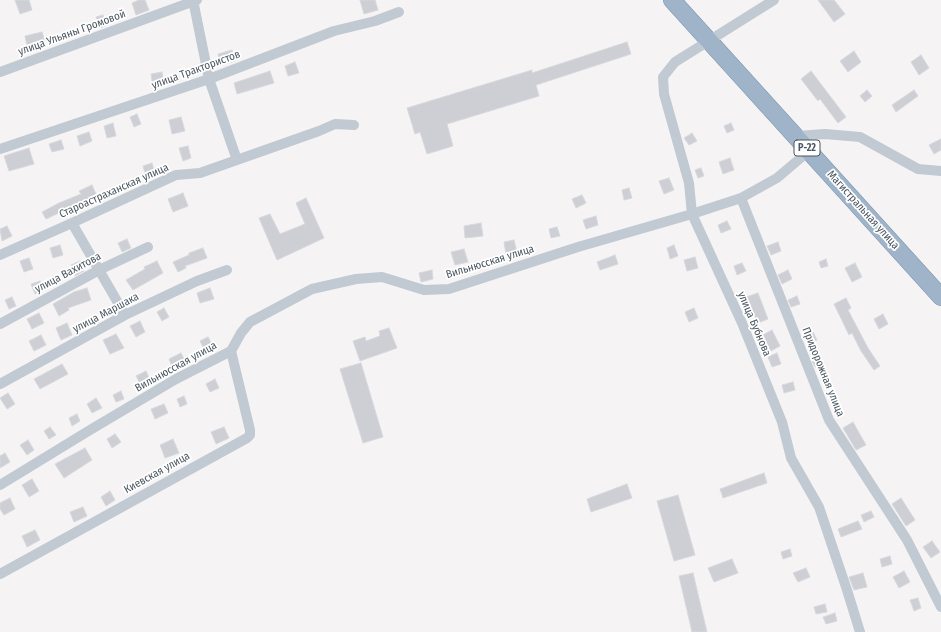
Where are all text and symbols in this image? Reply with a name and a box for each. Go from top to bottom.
street label: улица Ульяны Громовой [17,7,127,59]
street label: улица Трактористов [150,48,242,92]
road number: Р-22 [794,140,820,156]
street label: Староастраханская улица [57,161,171,221]
street label: Магистральная улица [824,168,902,252]
street label: Вильнюсская улица [444,242,536,282]
street label: улица Вахитова [33,250,103,296]
street label: улица Маршака [71,290,141,336]
street label: улица Бубнова [734,290,774,358]
street label: Придорожная улица [799,325,847,419]
street label: Вильнюсская улица [133,339,219,395]
street label: Киевская улица [122,449,192,497]

